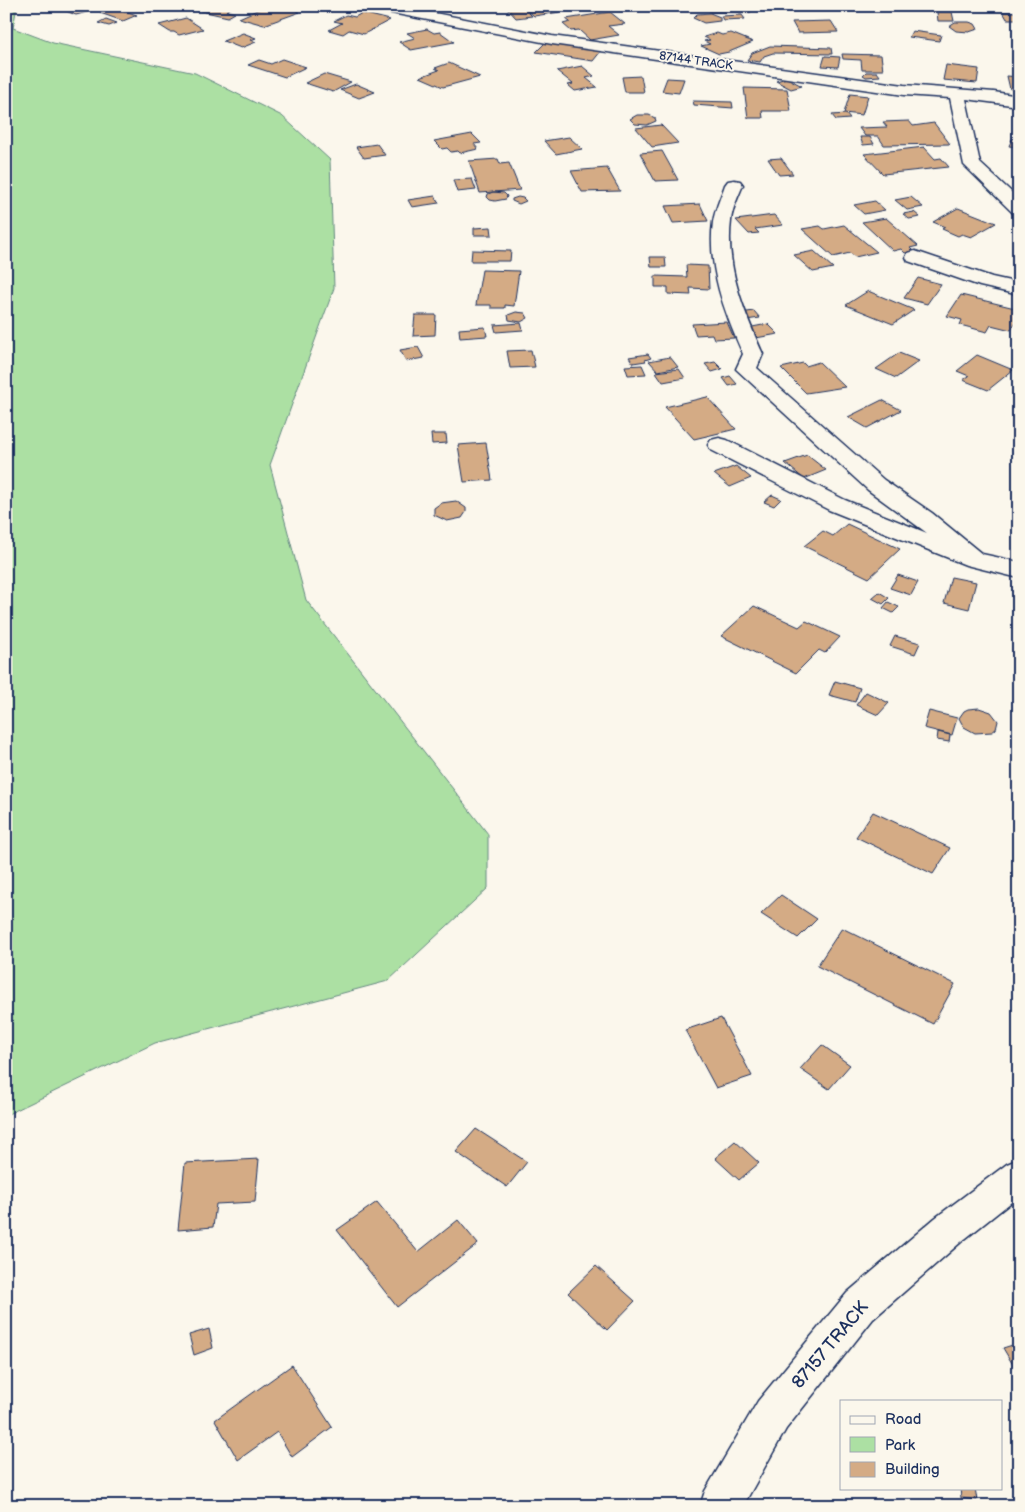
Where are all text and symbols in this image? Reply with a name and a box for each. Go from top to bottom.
street label: 87144 TRACK [658,48,734,74]
street label: 87157 TRACK [787,1297,873,1393]
legend [840,1400,1002,1490]
text: Road [885,1410,921,1429]
text: Park [885,1436,916,1455]
text: Building [885,1460,940,1479]

